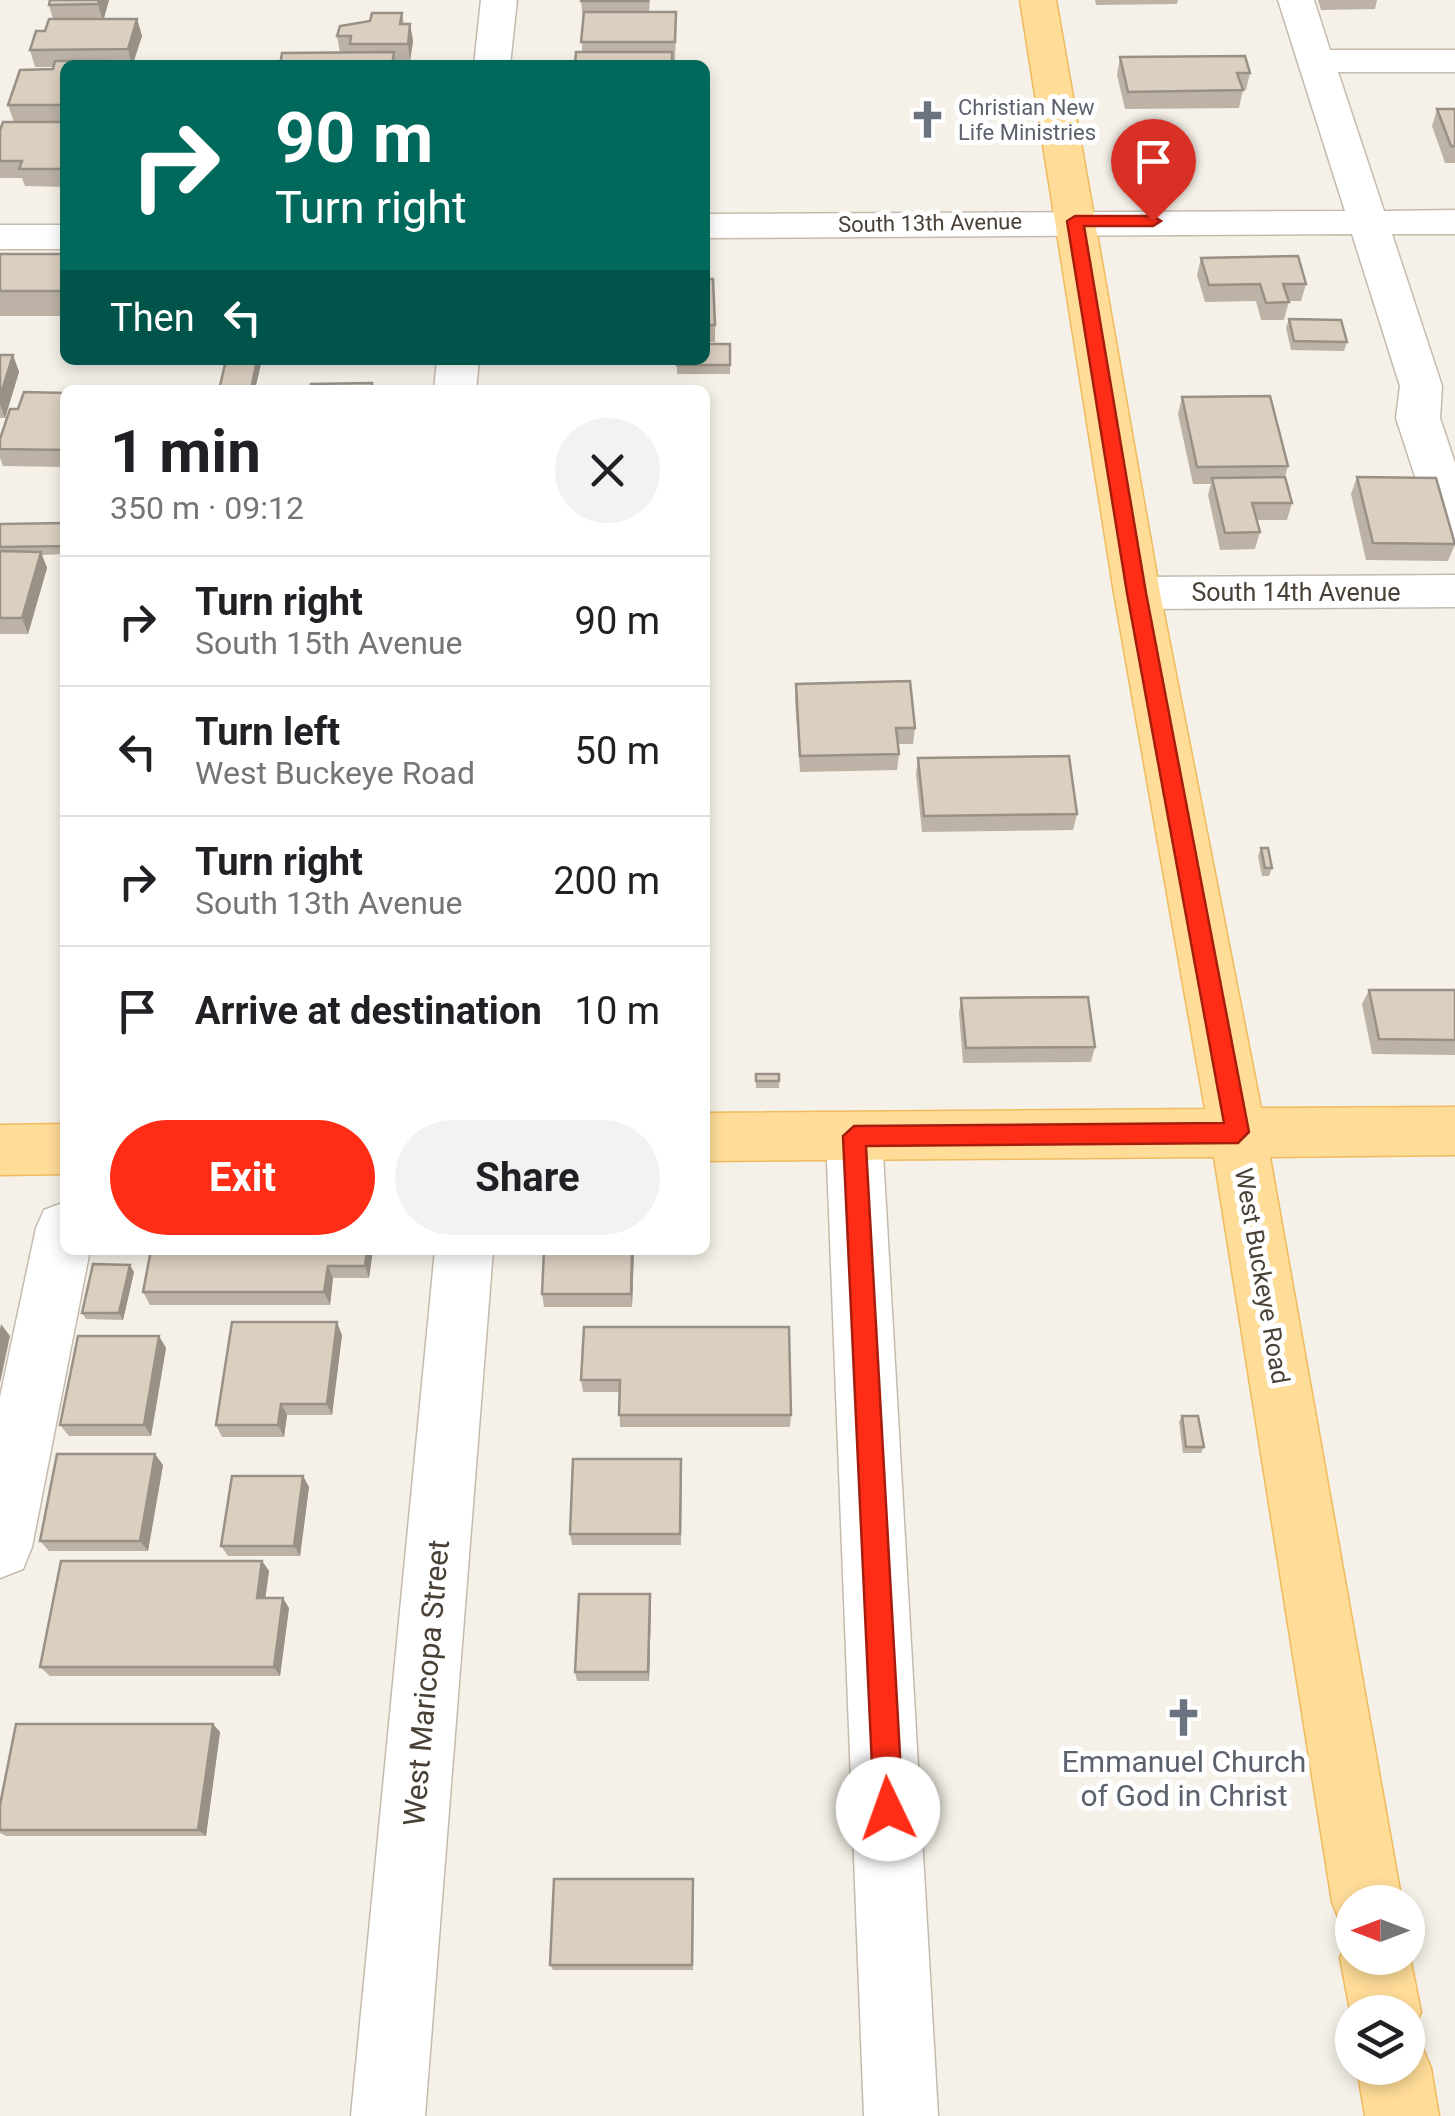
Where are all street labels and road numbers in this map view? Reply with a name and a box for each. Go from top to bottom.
street label: South 13th Avenue [838,209,1022,237]
street label: South 14th Avenue [1191,578,1401,607]
street label: West Buckeye Road [1229,1166,1295,1386]
street label: West Maricopa Street [396,1538,456,1828]

